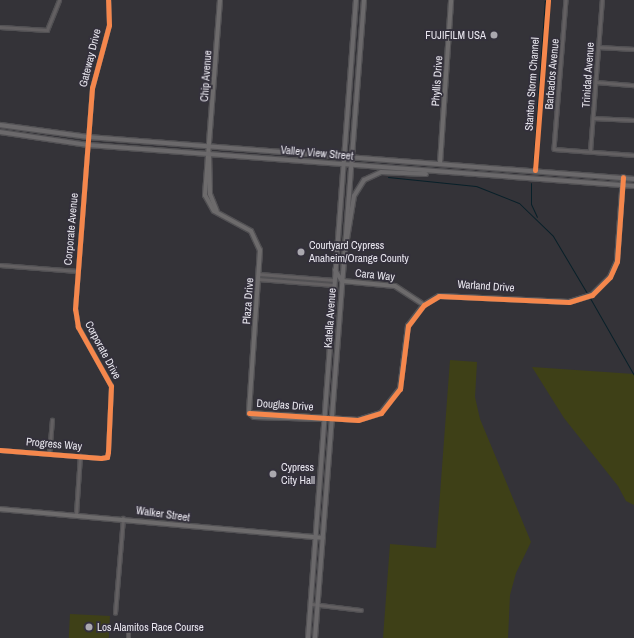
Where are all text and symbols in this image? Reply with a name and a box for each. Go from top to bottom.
street label: Gateway Drive [76,27,104,89]
place label: FUJIFILM USA [425,28,486,42]
marker: FUJIFILM USA [489,30,499,40]
street label: Stanton Storm Channel [522,37,542,131]
street label: Barbados Avenue [542,38,562,110]
street label: Trinidad Avenue [579,42,597,108]
street label: Chip Avenue [198,50,214,102]
street label: Phyllis Drive [429,55,445,107]
street label: Valley View Street [280,143,354,163]
street label: Corporate Avenue [61,192,81,266]
place label: Courtyard Cypress Anaheim/Orange County [309,239,409,265]
marker: Courtyard Cypress Anaheim/Orange County [296,247,306,257]
street label: Cara Way [355,266,395,284]
street label: Plaza Drive [240,277,256,325]
street label: Warland Drive [457,277,515,295]
street label: Katella Avenue [321,287,339,349]
street label: Corporate Drive [82,319,124,381]
street label: Douglas Drive [256,396,314,414]
street label: Progress Way [25,435,83,453]
place label: Cypress City Hall [281,461,315,487]
marker: Cypress City Hall [268,469,278,479]
street label: Walker Street [135,504,191,524]
place label: Los Alamitos Race Course [97,620,204,634]
marker: Los Alamitos Race Course [84,622,94,632]

